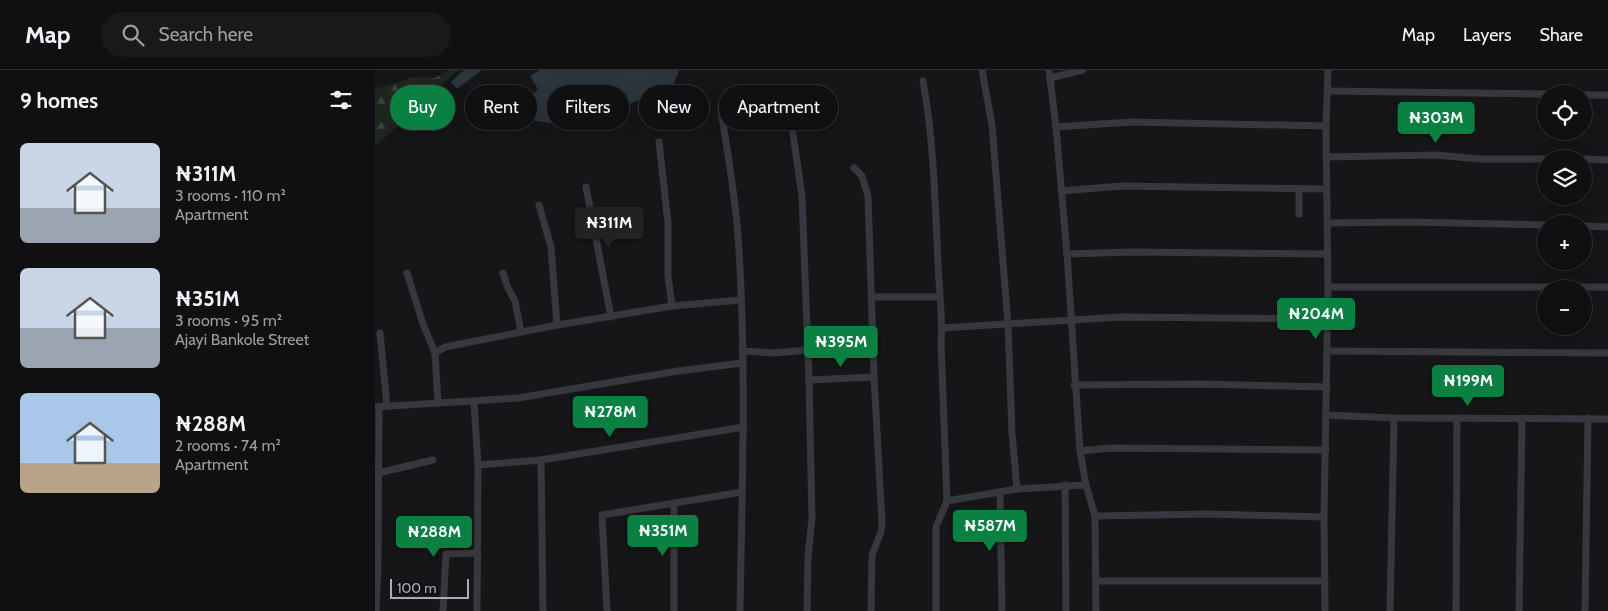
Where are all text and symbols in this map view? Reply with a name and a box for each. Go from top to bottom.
search box [101,12,451,57]
text: Map [25,20,71,49]
icon: search [119,21,147,49]
text: Search here [159,23,253,46]
text: Map [1402,24,1435,46]
text: Layers [1463,24,1512,46]
text: Share [1540,24,1583,46]
chip: Buy [390,85,455,130]
chip: Rent [465,85,537,130]
chip: Filters [547,85,629,130]
chip: New [639,85,709,130]
chip: Apartment [719,85,838,130]
map controls [1537,85,1592,335]
button: locate [1537,85,1592,140]
icon: filters [327,86,355,114]
text: 9 homes [20,88,98,113]
pin: ₦303M [1401,102,1471,144]
text: ₦303M [1409,108,1463,127]
button: layers [1537,150,1592,205]
text: ₦311M [175,161,236,186]
icon: home [60,163,120,223]
text: 3 rooms · 110 m² [175,186,286,205]
text: Apartment [175,205,248,224]
pin: ₦311M [574,206,644,249]
text: ₦311M [586,213,632,232]
button: + [1537,215,1592,270]
button: − [1537,280,1592,335]
text: ₦351M [175,286,240,311]
icon: home [60,288,120,348]
pin: ₦204M [1281,298,1351,340]
text: ₦204M [1288,304,1344,323]
text: 3 rooms · 95 m² [175,311,282,330]
pin: ₦395M [806,326,876,368]
text: Ajayi Bankole Street [175,330,309,349]
text: ₦395M [815,332,867,351]
pin: ₦199M [1433,364,1503,407]
text: ₦199M [1443,371,1493,390]
pin: ₦278M [575,396,645,438]
text: ₦278M [584,402,636,421]
text: ₦288M [175,411,246,436]
icon: home [60,413,120,473]
text: 2 rooms · 74 m² [175,436,281,455]
text: Apartment [175,455,248,474]
pin: ₦587M [955,510,1025,552]
pin: ₦351M [628,514,698,557]
pin: ₦288M [399,516,469,558]
text: ₦587M [964,516,1016,535]
text: ₦351M [638,521,688,540]
text: ₦288M [407,522,461,541]
scale bar [390,576,469,599]
text: 100 m [397,579,437,597]

